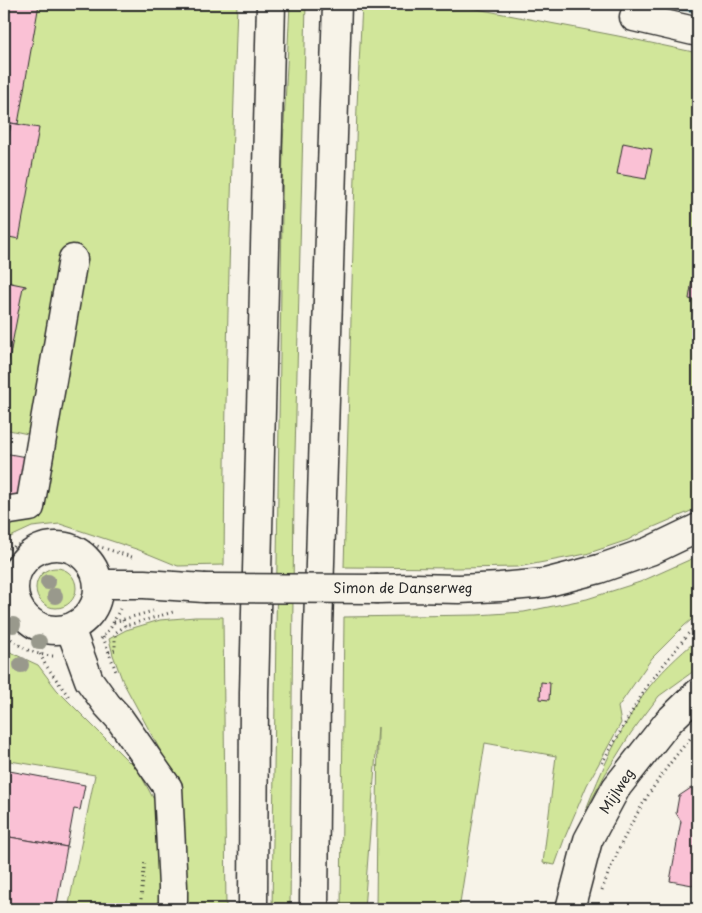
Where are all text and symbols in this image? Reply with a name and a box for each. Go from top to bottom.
street label: Simon de Danserweg [333,577,473,598]
street label: Mijlweg [594,764,639,818]

